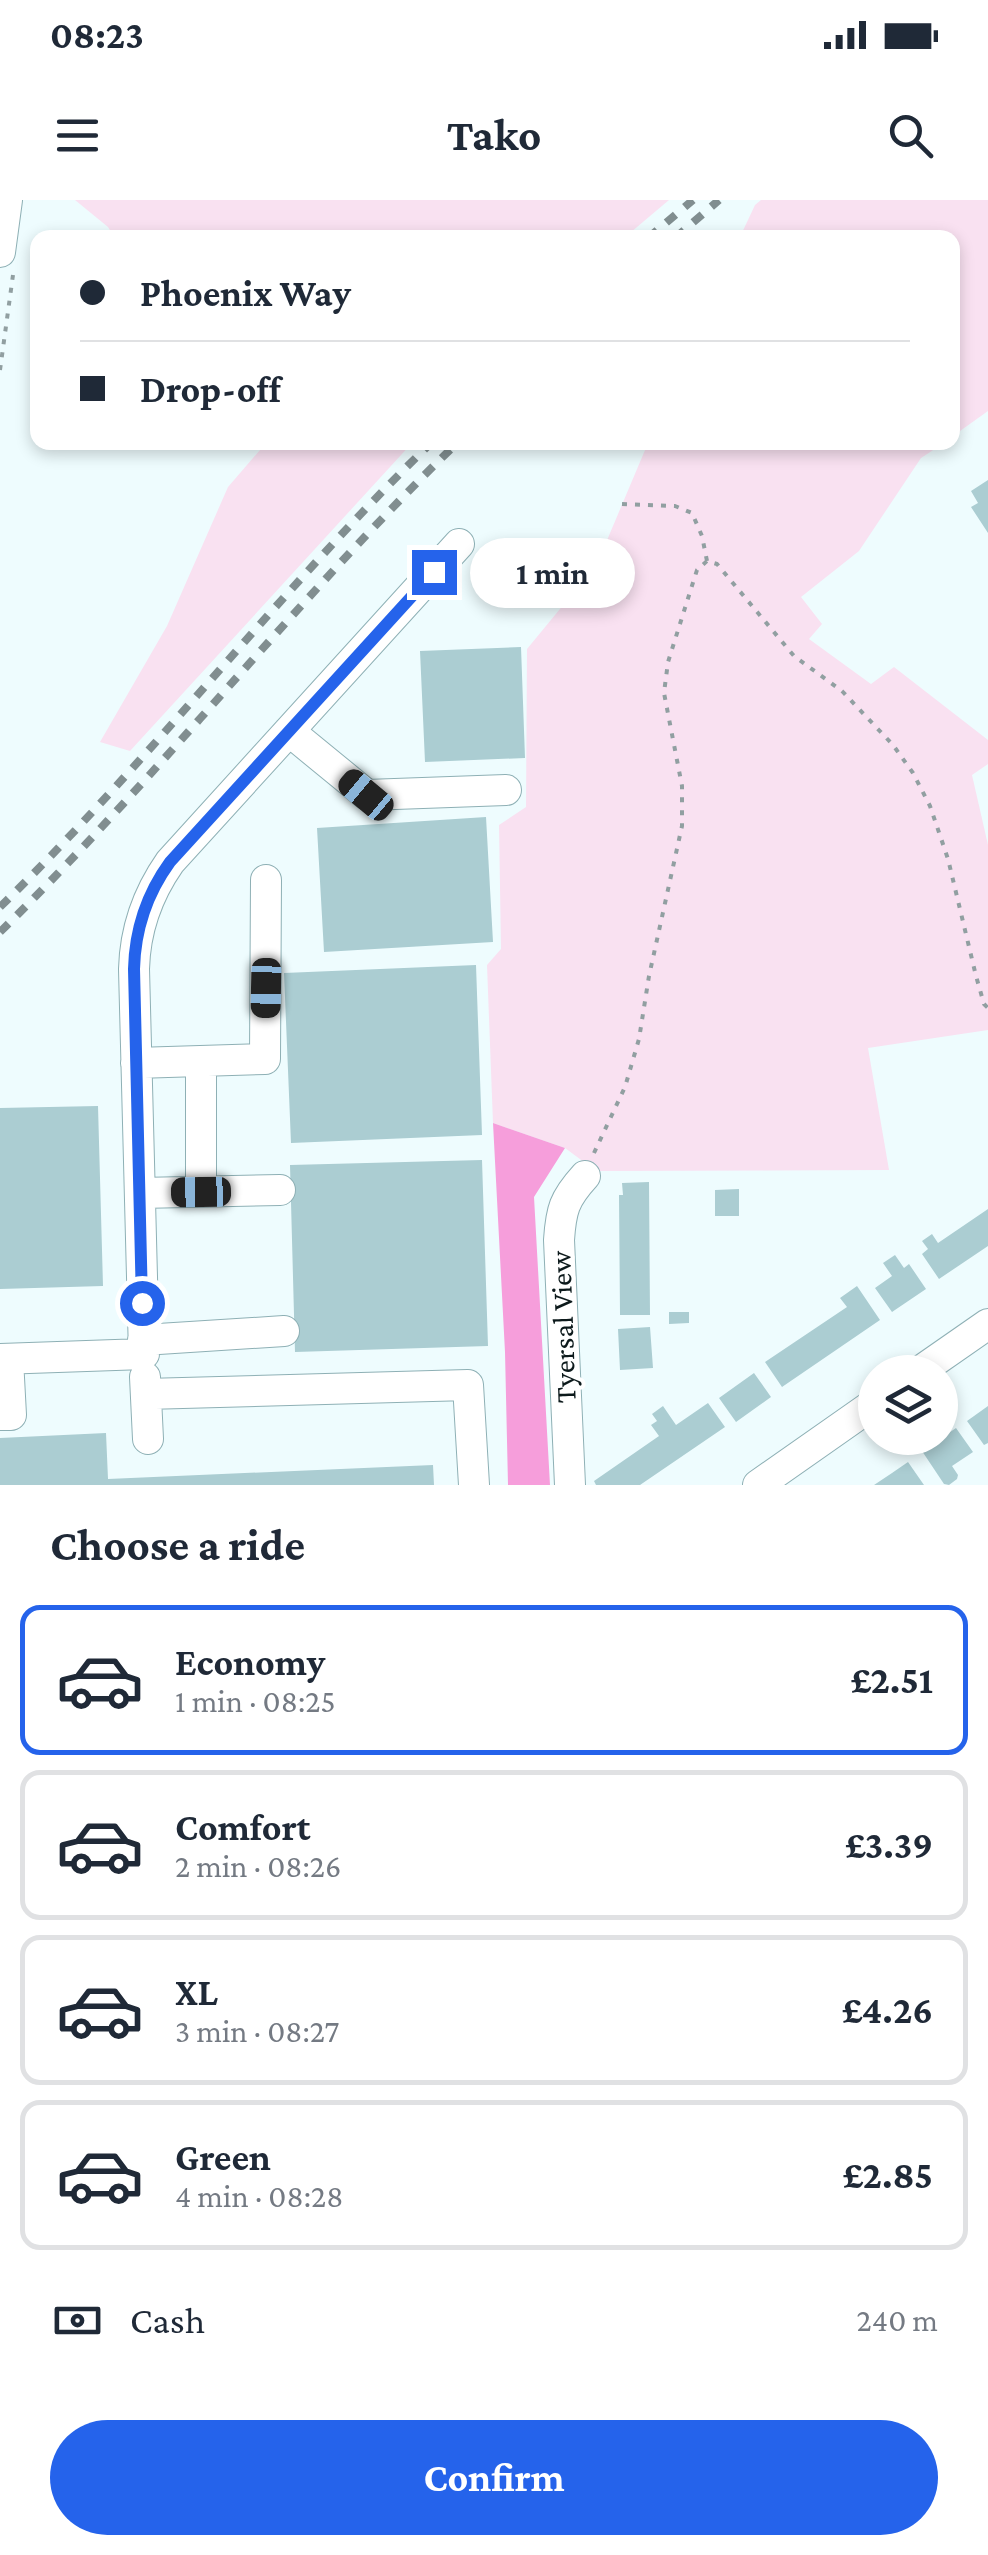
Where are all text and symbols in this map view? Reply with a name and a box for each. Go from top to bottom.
text: 08:23 [50,14,144,56]
icon: menu [50,108,105,163]
icon: search [883,108,938,163]
text: Tako [447,110,541,160]
text: Phoenix Way [140,272,351,314]
text: Drop-off [140,368,281,410]
callout: 1 min [469,537,634,607]
route end [412,550,457,595]
text: 1 min [516,555,589,591]
car [333,764,399,826]
car [250,958,282,1018]
car [171,1176,231,1208]
street label: Tyersal View [543,1249,583,1404]
route start [120,1281,165,1326]
map controls [858,1355,958,1455]
button: layers [858,1355,958,1455]
text: Choose a ride [50,1520,305,1570]
icon: car [55,1635,145,1725]
text: Economy [175,1641,325,1683]
text: £2.51 [850,1659,933,1701]
text: 1 min · 08:25 [175,1683,336,1719]
icon: car [55,1800,145,1890]
text: Comfort [175,1806,311,1848]
text: £3.39 [845,1824,933,1866]
text: 2 min · 08:26 [175,1848,341,1884]
icon: car [55,1965,145,2055]
text: XL [175,1971,218,2013]
text: £4.26 [842,1989,933,2031]
text: 3 min · 08:27 [175,2013,339,2049]
icon: car [55,2130,145,2220]
text: Green [175,2136,271,2178]
text: £2.85 [843,2154,933,2196]
text: 4 min · 08:28 [175,2178,343,2214]
icon: cash [50,2293,105,2348]
text: Cash [130,2299,205,2341]
text: 240 m [857,2302,938,2338]
button: Confirm [50,2420,938,2535]

